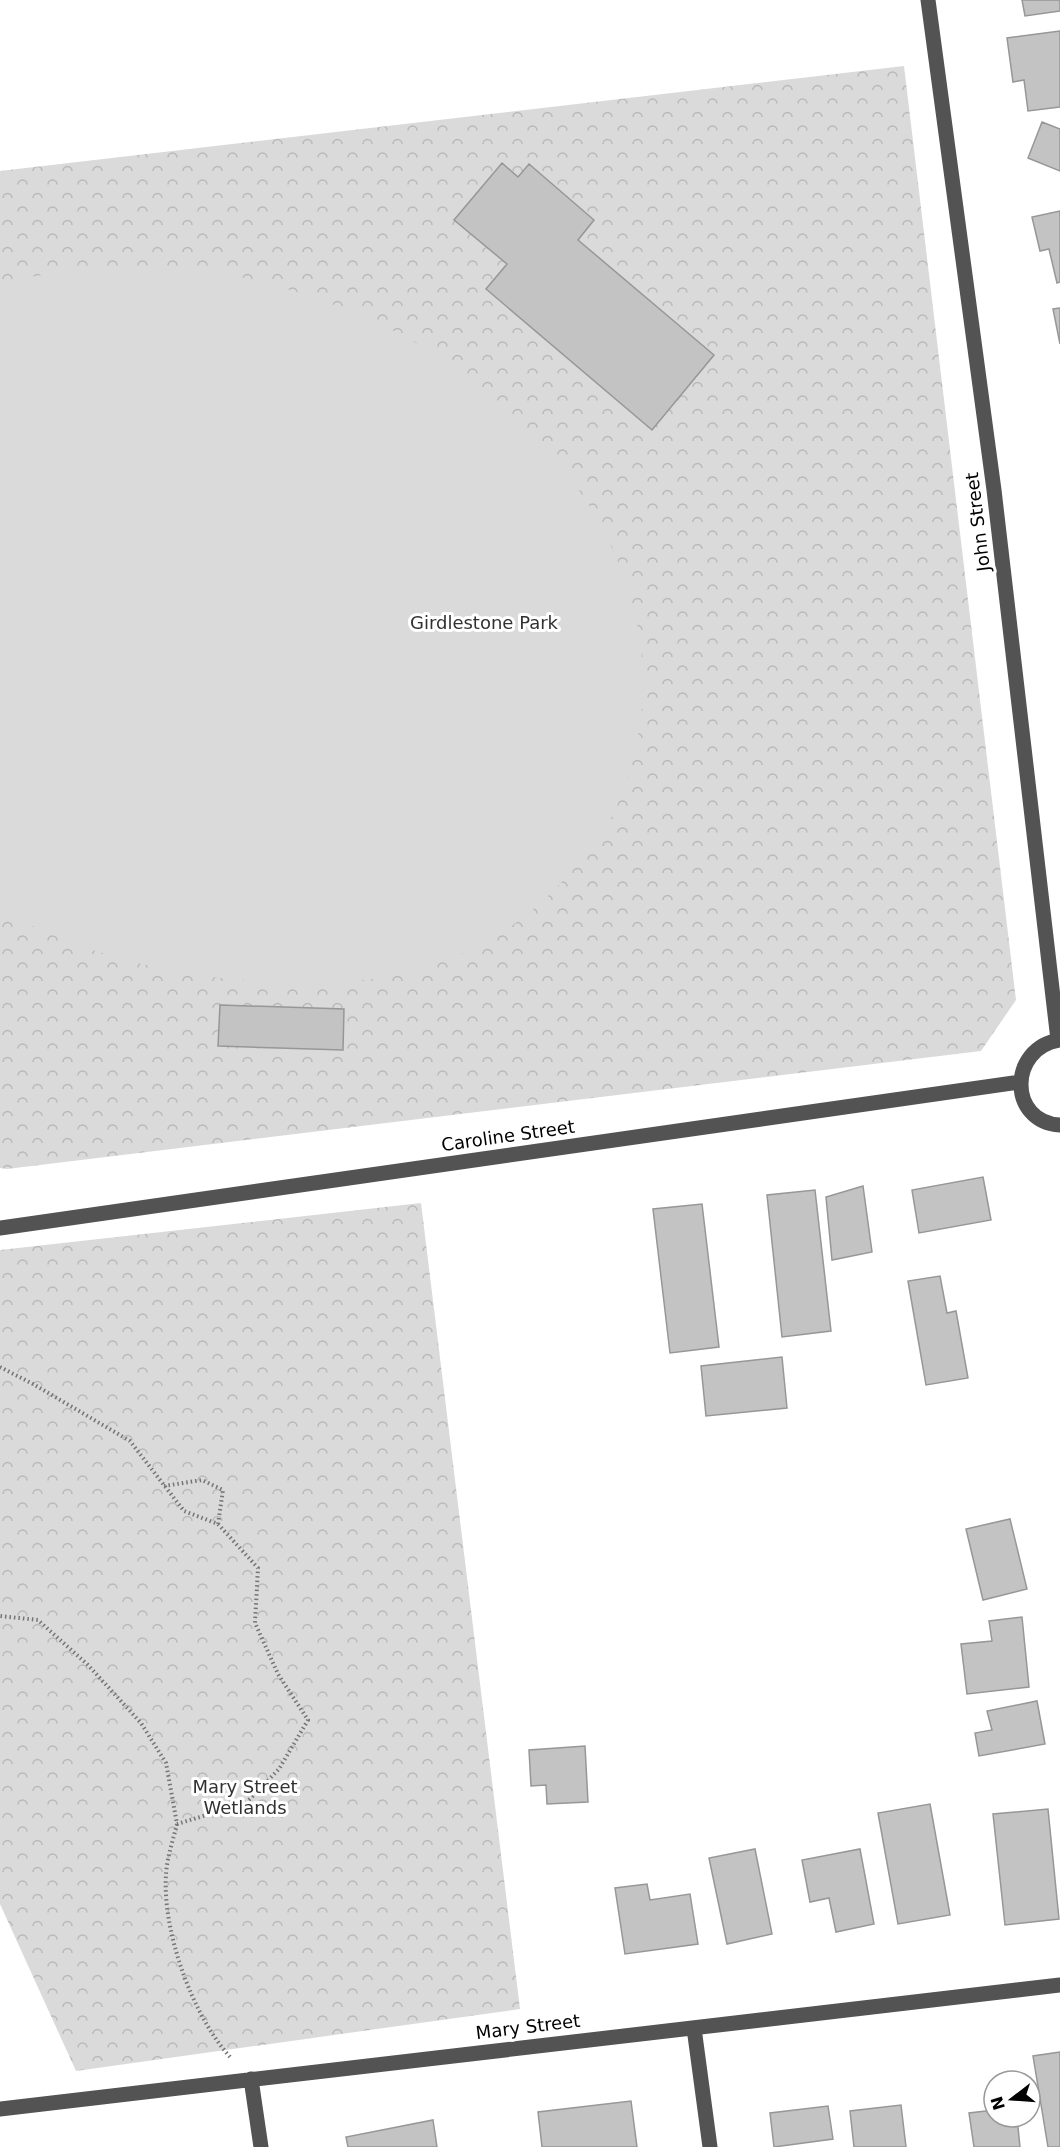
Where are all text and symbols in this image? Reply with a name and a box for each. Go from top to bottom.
street label: John Street [961,471,994,574]
park label: Girdlestone Park [410,612,559,633]
street label: Caroline Street [440,1116,576,1155]
park label: Mary Street Wetlands [192,1776,298,1818]
street label: Mary Street [475,2010,581,2043]
north arrow [982,2069,1042,2129]
text: N [987,2094,1009,2112]

